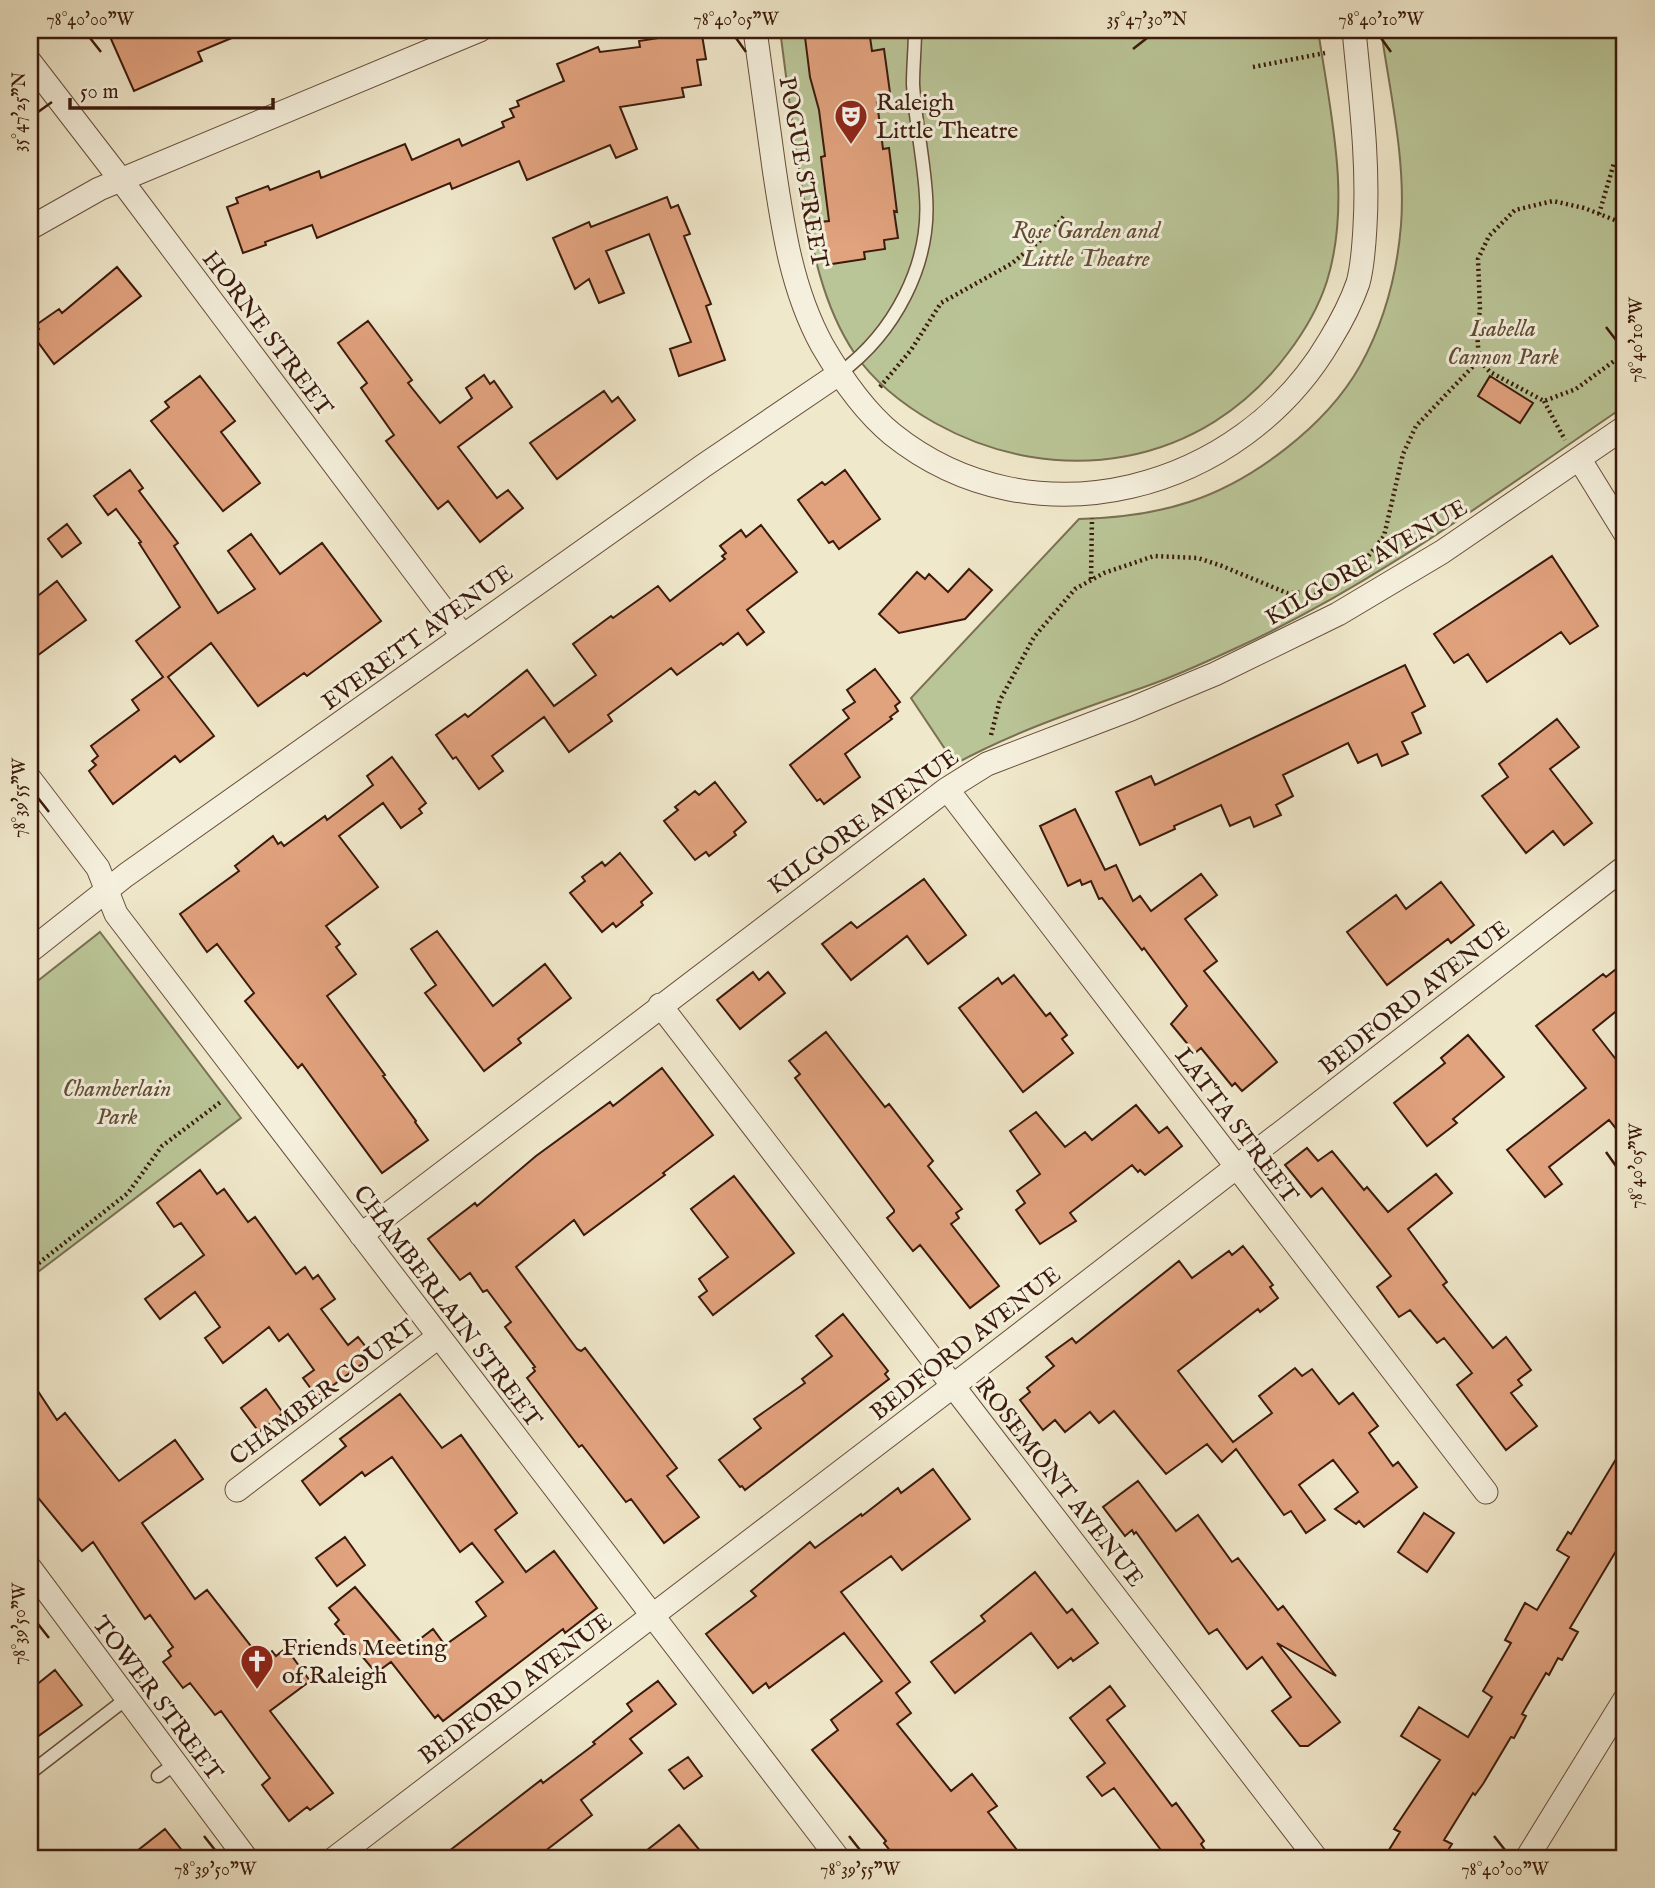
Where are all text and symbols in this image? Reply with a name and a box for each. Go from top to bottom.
text: 78°40'00"W [46,9,135,32]
text: 78°40'05"W [693,9,779,32]
text: 35°47'30"N [1107,9,1188,32]
text: 78°40'10"W [1338,9,1425,32]
scale bar [70,66,273,110]
text: 35°47'25"N [9,72,32,152]
street label: POGUE STREET [770,74,835,271]
text: 50 m [80,79,119,106]
place label: Raleigh Little Theatre [876,88,1018,147]
theatre icon: Raleigh Little Theatre [832,97,870,146]
park label: Rose Garden and Little Theatre [1012,216,1162,275]
street label: HORNE STREET [194,245,339,423]
text: 78°40'10"W [1626,296,1649,383]
park label: Isabella Cannon Park [1447,314,1559,373]
street label: KILGORE AVENUE [1260,493,1473,634]
street label: EVERETT AVENUE [316,558,520,718]
street label: KILGORE AVENUE [762,742,965,902]
text: 78°39'55"W [9,757,32,838]
street label: BEDFORD AVENUE [1313,914,1517,1082]
street label: LATTA STREET [1167,1042,1305,1211]
park label: Chamberlain Park [62,1074,172,1133]
text: 78°40'05"W [1626,1123,1649,1209]
street label: CHAMBERLAIN STREET [346,1180,548,1435]
street label: BEDFORD AVENUE [864,1260,1068,1428]
street label: CHAMBER COURT [224,1313,422,1473]
street label: ROSEMONT AVENUE [967,1372,1150,1594]
text: 78°39'50"W [9,1582,32,1665]
street label: BEDFORD AVENUE [413,1606,619,1772]
street label: TOWER STREET [85,1610,229,1788]
place label: Friends Meeting of Raleigh [282,1633,448,1692]
church icon: Friends Meeting of Raleigh [238,1642,276,1691]
text: 78°39'50"W [174,1859,257,1882]
text: 78°39'55"W [820,1859,901,1882]
text: 78°40'00"W [1461,1859,1550,1882]

